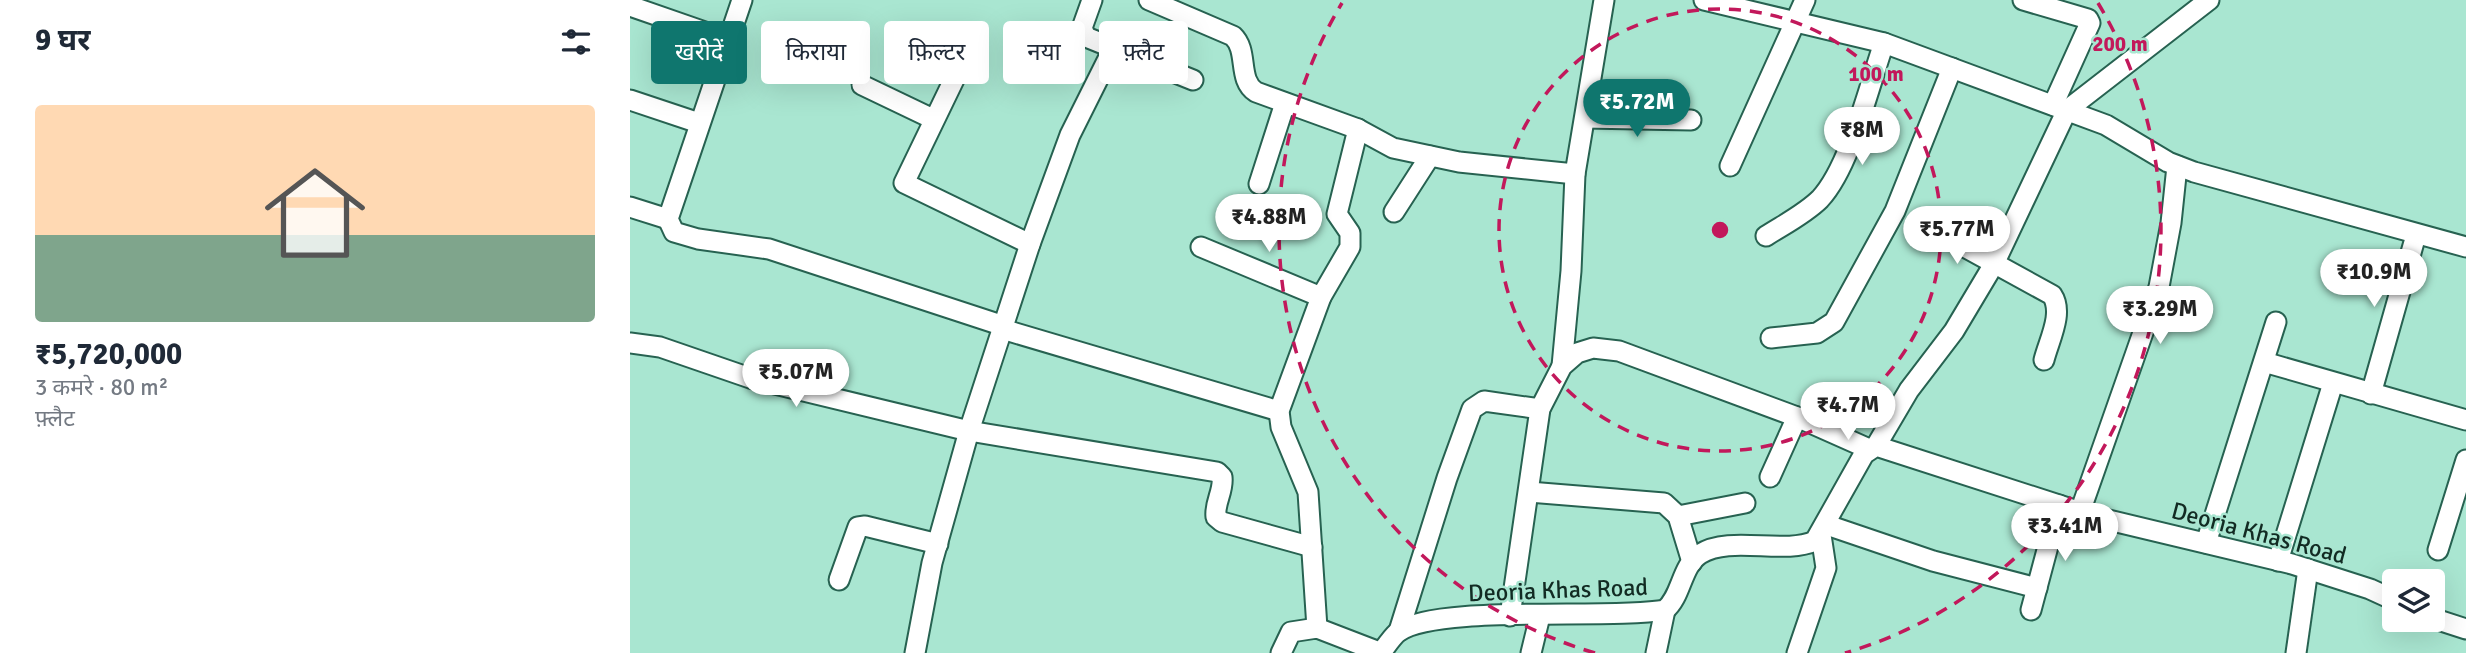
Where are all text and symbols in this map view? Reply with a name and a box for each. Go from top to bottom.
chip: खरीदें [651,21,747,84]
chip: किराया [761,21,870,84]
chip: फ़िल्टर [884,21,989,84]
chip: नया [1003,21,1085,84]
chip: फ़्लैट [1099,21,1188,84]
text: 9 घर [35,22,90,59]
icon: filters [557,23,595,61]
text: 200 m [2092,31,2148,57]
text: 100 m [1848,61,1904,87]
pin: ₹5.72M [1580,80,1694,139]
text: ₹5.72M [1599,87,1675,116]
pin: ₹8M [1828,108,1896,167]
text: ₹8M [1840,115,1884,144]
icon: home [252,150,378,276]
pin: ₹4.88M [1212,194,1326,254]
text: ₹4.88M [1231,202,1307,231]
pin: ₹5.77M [1900,206,2014,266]
text: ₹5.77M [1919,214,1995,243]
centre of rings [1708,218,1732,242]
pin: ₹10.9M [2317,250,2431,309]
text: ₹10.9M [2336,257,2412,286]
pin: ₹3.29M [2103,286,2217,346]
text: ₹3.29M [2122,294,2198,323]
text: ₹5,720,000 [35,336,182,373]
pin: ₹5.07M [739,350,853,409]
text: ₹5.07M [758,357,834,386]
text: 3 कमरे · 80 m² [35,373,168,402]
pin: ₹4.7M [1799,382,1897,442]
text: ₹4.7M [1816,390,1880,419]
text: फ़्लैट [35,404,75,433]
street label: Deoria Khas Road [2168,495,2350,571]
pin: ₹3.41M [2008,504,2122,563]
text: ₹3.41M [2027,511,2103,540]
map controls [2382,569,2445,632]
button: layers [2382,569,2445,632]
street label: Deoria Khas Road [1468,572,1648,608]

